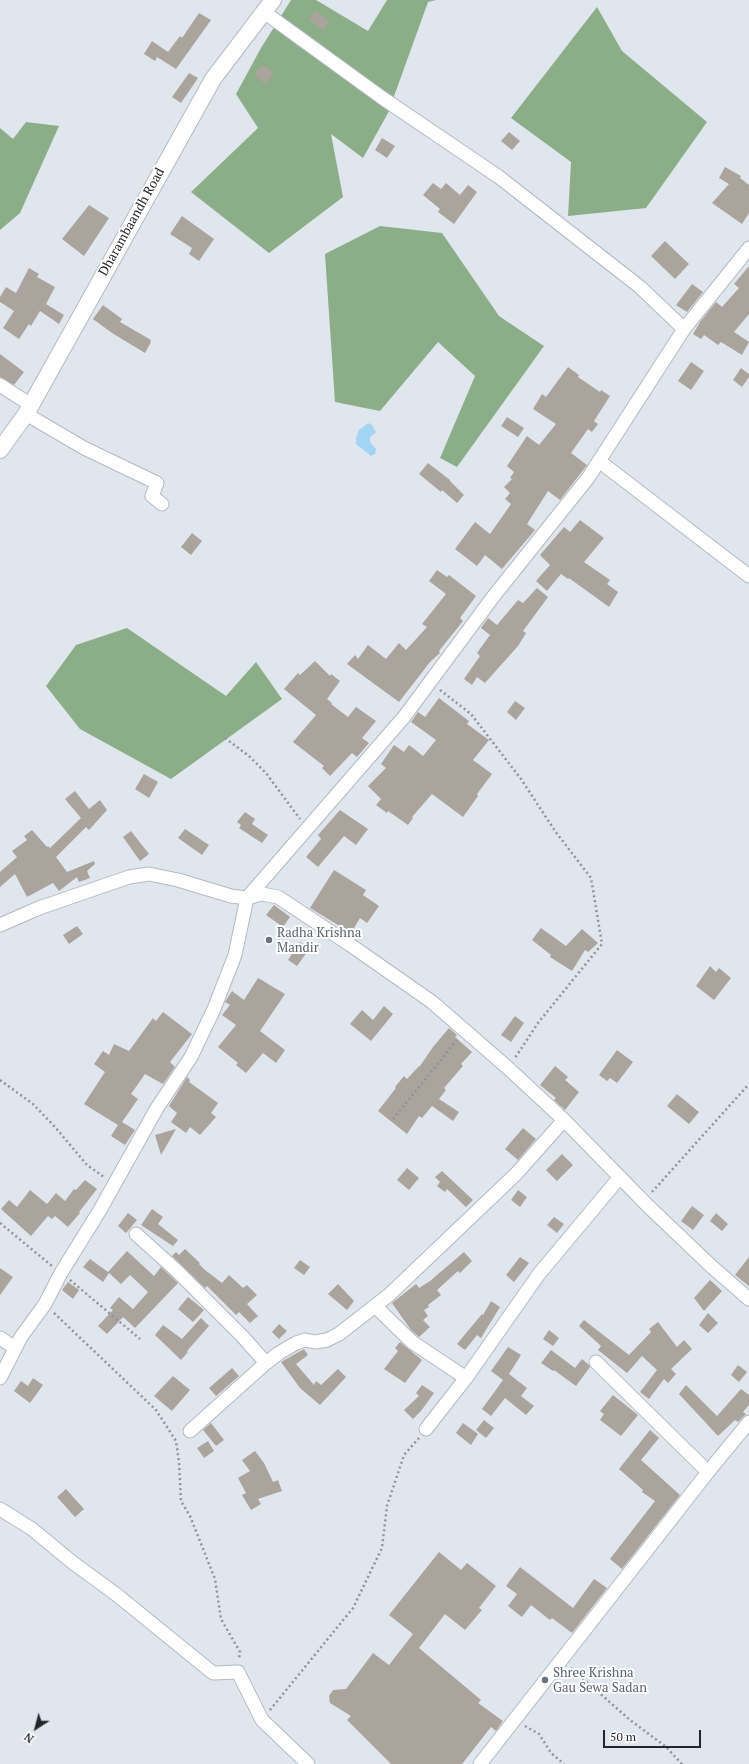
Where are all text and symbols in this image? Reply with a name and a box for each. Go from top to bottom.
street label: Dharambaandh Road [96,165,168,279]
place label: Radha Krishna Mandir [277,925,361,956]
marker: Radha Krishna Mandir [264,935,274,945]
place label: Shree Krishna Gau Sewa Sadan [553,1665,647,1696]
marker: Shree Krishna Gau Sewa Sadan [540,1675,550,1685]
north arrow [16,1708,56,1748]
scale bar [605,1722,703,1748]
text: 50 m [610,1729,636,1744]
text: N [21,1730,36,1746]

